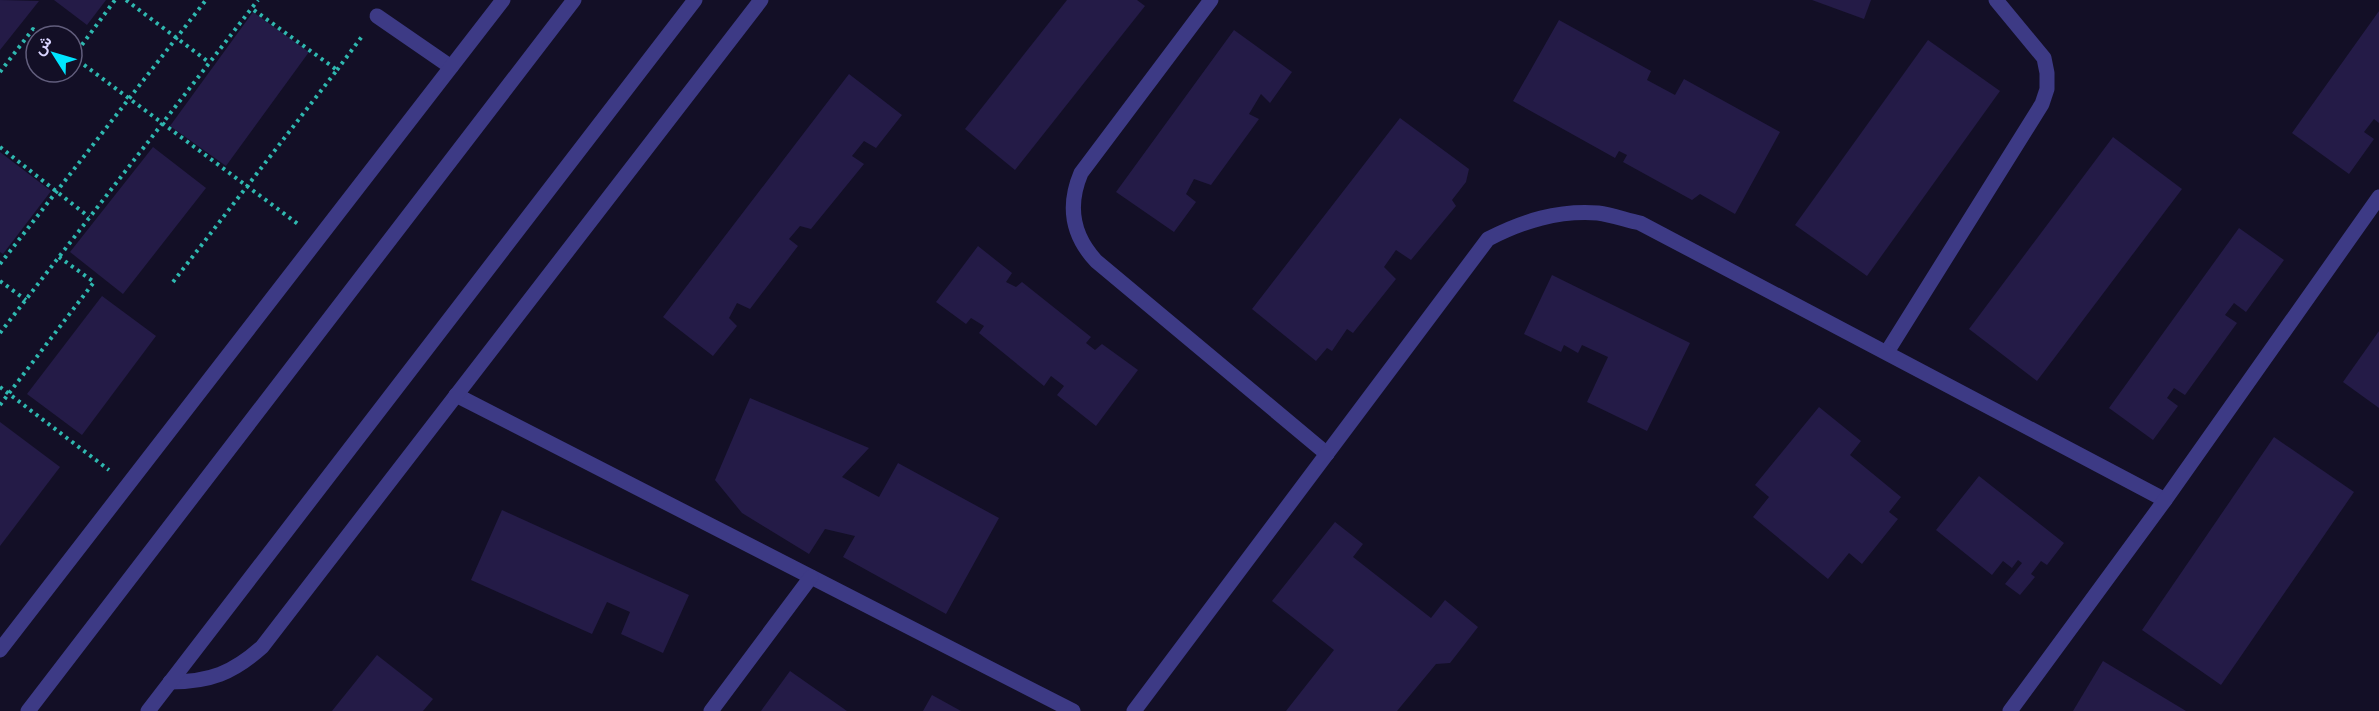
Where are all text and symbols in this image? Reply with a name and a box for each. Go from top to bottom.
north arrow [24,24,84,84]
text: ش [28,31,56,59]

